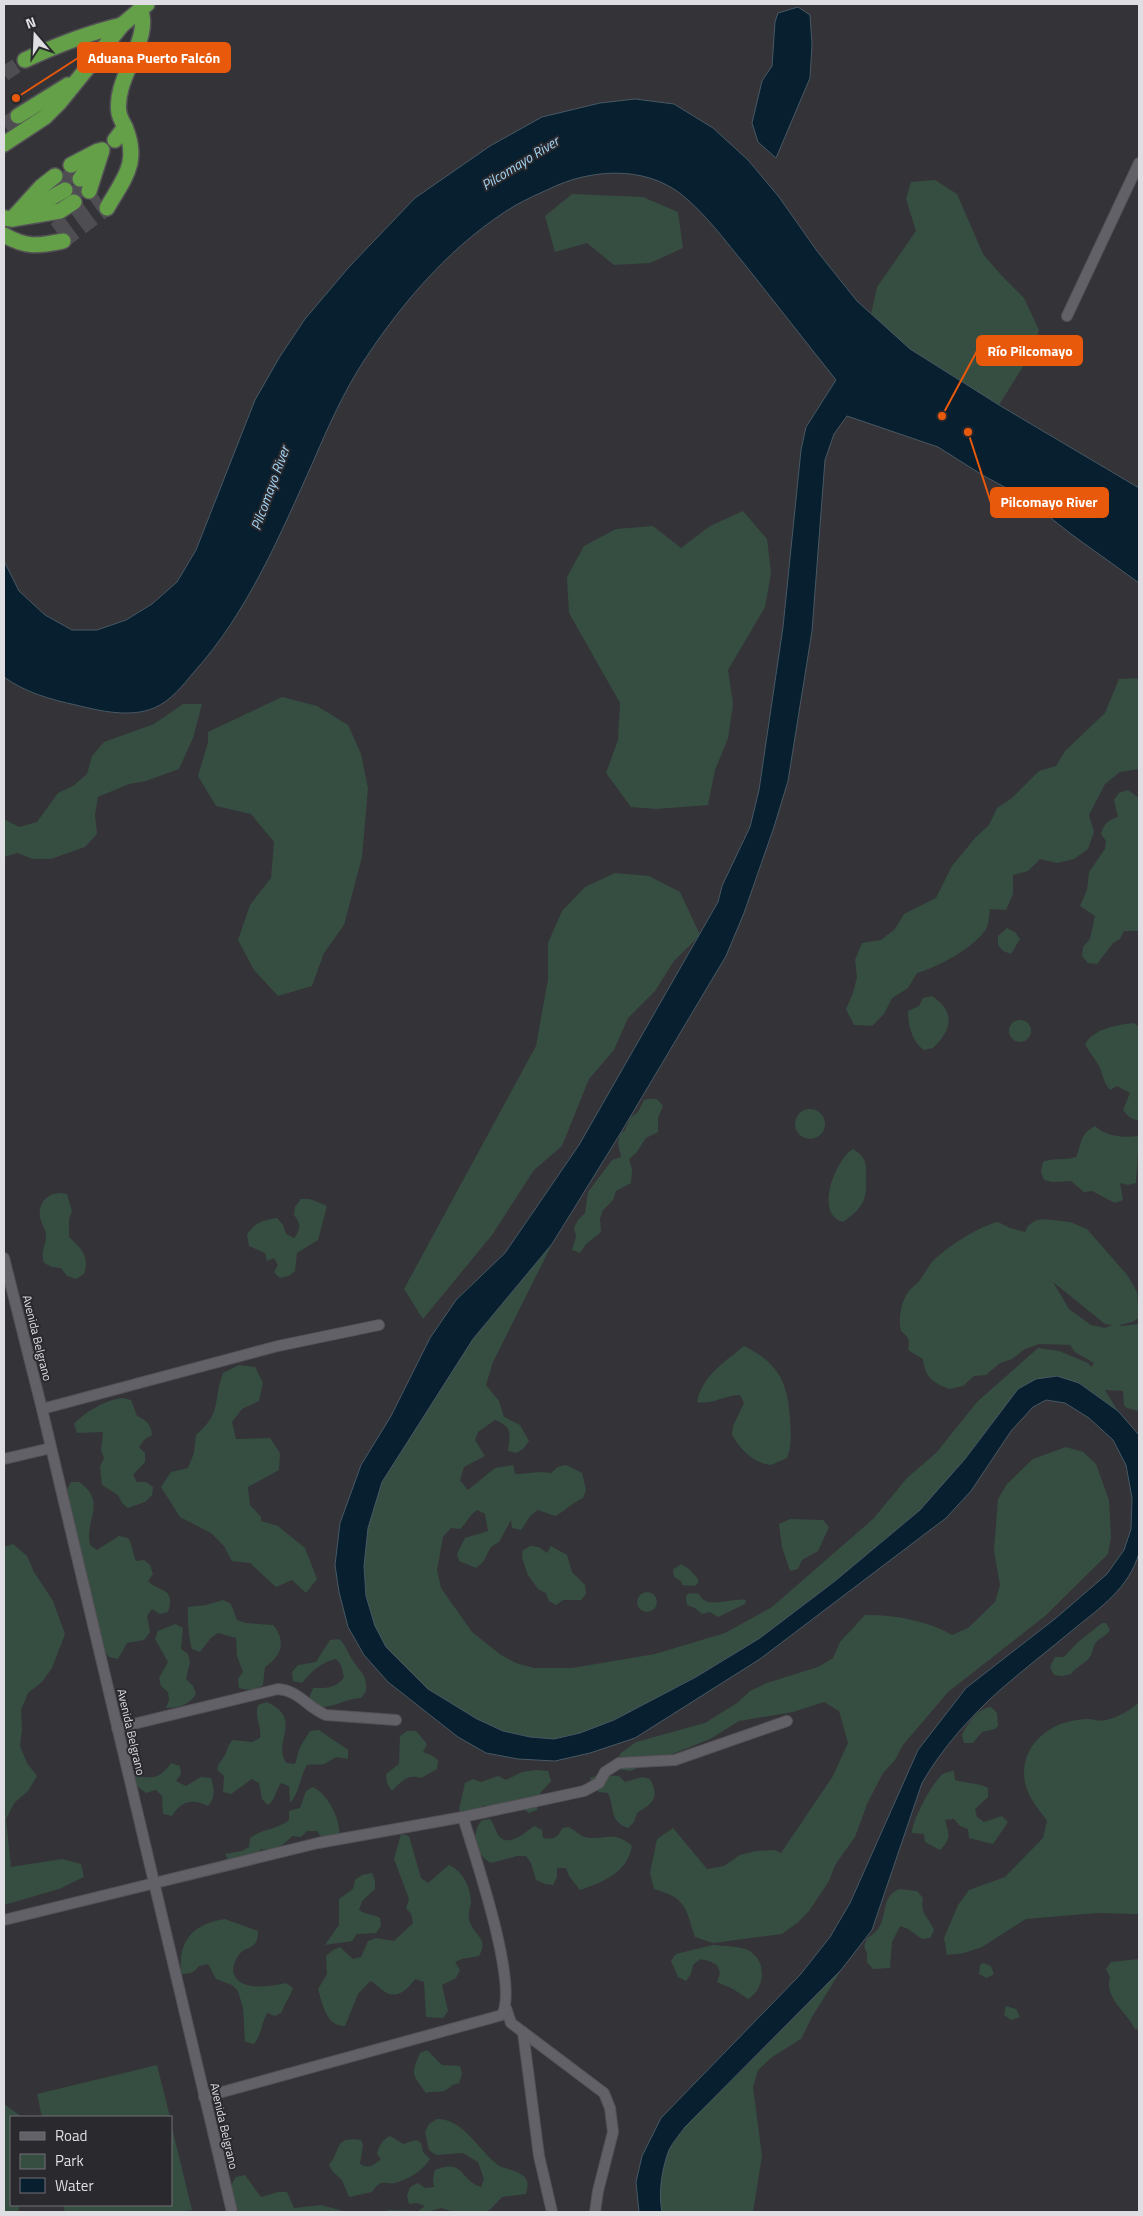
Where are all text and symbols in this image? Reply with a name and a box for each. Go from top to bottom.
north arrow [10,10,60,60]
text: N [23,11,39,34]
callout: Aduana Puerto Falcón [78,43,230,72]
text: Aduana Puerto Falcón [88,47,220,68]
water label: Pilcomayo River [477,130,564,195]
callout: Río Pilcomayo [977,336,1082,365]
text: Río Pilcomayo [987,340,1073,361]
water label: Pilcomayo River [245,441,295,533]
callout: Pilcomayo River [991,488,1108,517]
text: Pilcomayo River [1000,491,1098,512]
street label: Avenida Belgrano [18,1293,57,1383]
street label: Avenida Belgrano [112,1687,151,1777]
street label: Avenida Belgrano [205,2081,244,2171]
legend [10,2116,172,2206]
text: Road [55,2124,87,2147]
text: Park [55,2149,84,2172]
text: Water [55,2174,94,2197]

